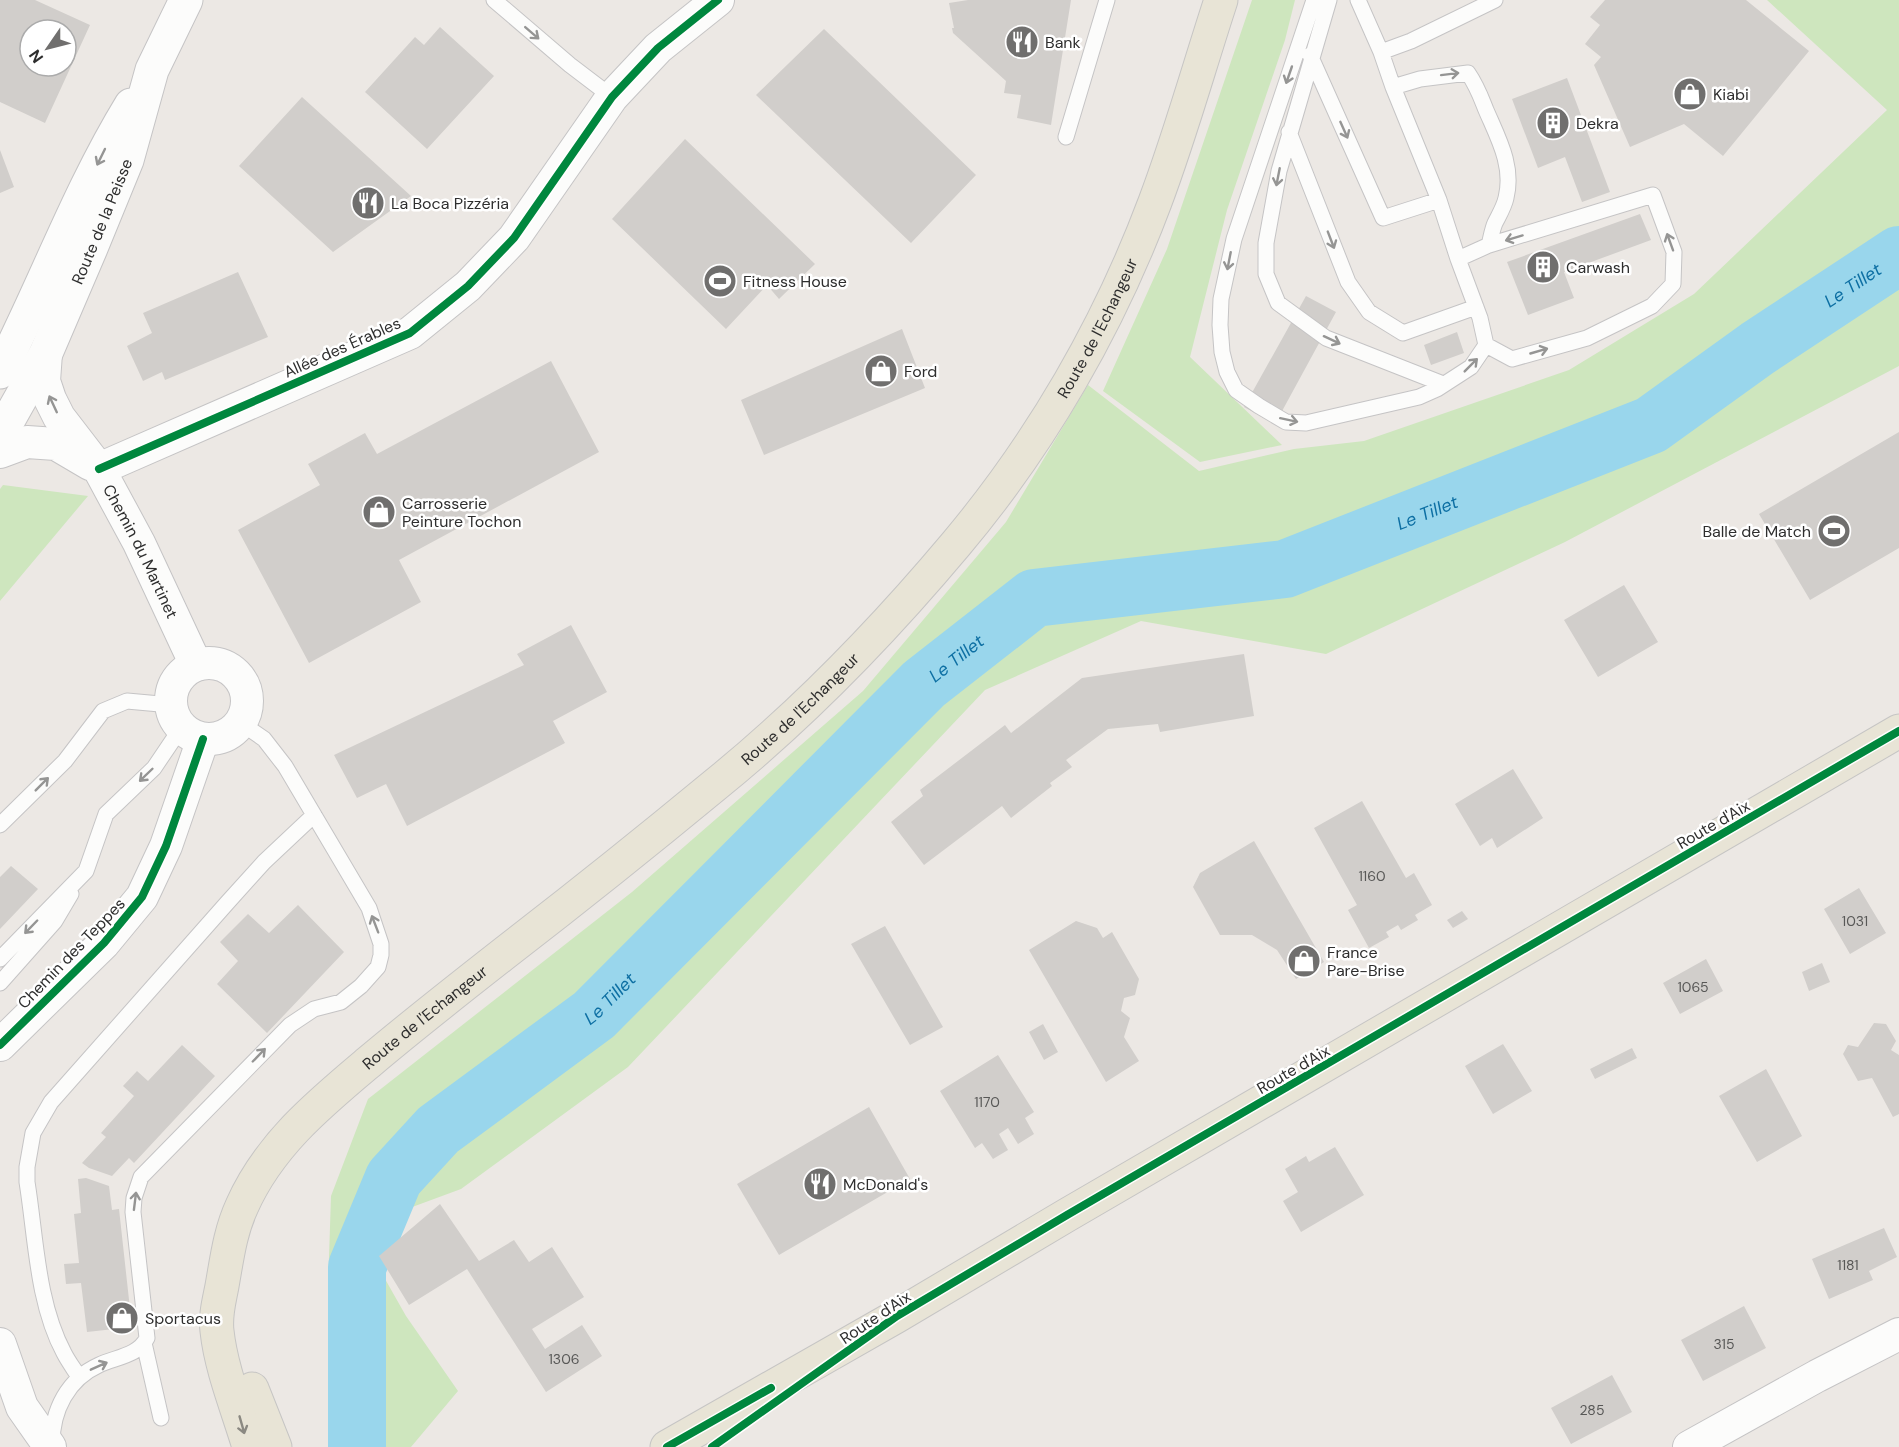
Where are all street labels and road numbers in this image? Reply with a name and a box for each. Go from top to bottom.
street label: Route de la Peisse [67,156,137,288]
street label: Route de l'Echangeur [1053,255,1142,402]
street label: Allée des Érables [280,312,404,383]
street label: Chemin du Martinet [98,481,183,622]
street label: Route de l'Echangeur [737,648,864,770]
street label: Route d'Aix [1673,795,1754,854]
street label: Chemin des Teppes [13,893,130,1013]
street label: Route de l'Echangeur [358,961,492,1074]
street label: Route d'Aix [1253,1040,1334,1099]
street label: Route d'Aix [836,1286,915,1349]

